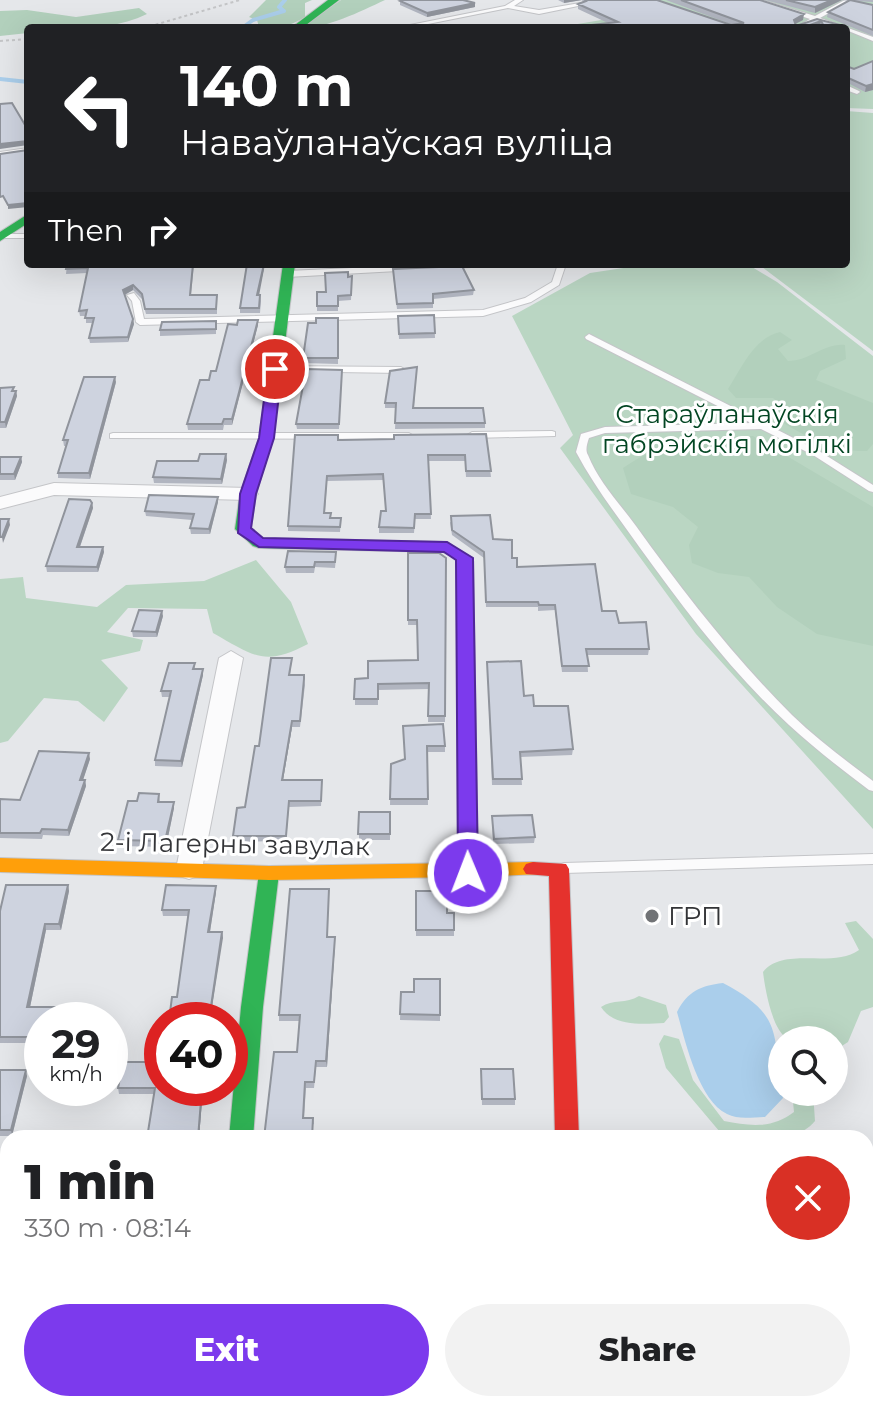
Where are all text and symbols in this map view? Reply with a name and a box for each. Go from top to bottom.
text: 140 m [180,52,353,120]
icon: left [48,56,152,160]
text: Наваўланаўская вуліца [180,120,614,164]
icon: right [140,208,184,252]
text: Then [48,212,124,249]
pin [241,335,309,403]
icon: arrive [253,347,297,391]
park label: Стараўланаўскія габрэйскія могілкі [602,398,852,460]
street label: 2-і Лагерны завулак [100,826,370,862]
position arrow [426,831,510,915]
place label: ГРП [668,900,723,932]
marker: ГРП [643,907,661,925]
speed limit sign: 40 [144,1002,248,1106]
text: 29 [51,1019,101,1068]
map controls [768,1026,848,1106]
button: search [768,1026,848,1106]
text: km/h [49,1062,103,1086]
text: 1 min [24,1153,156,1211]
button: close [766,1156,850,1240]
text: 330 m · 08:14 [24,1212,191,1244]
button: Exit [24,1304,429,1396]
button: Share [445,1304,850,1396]

